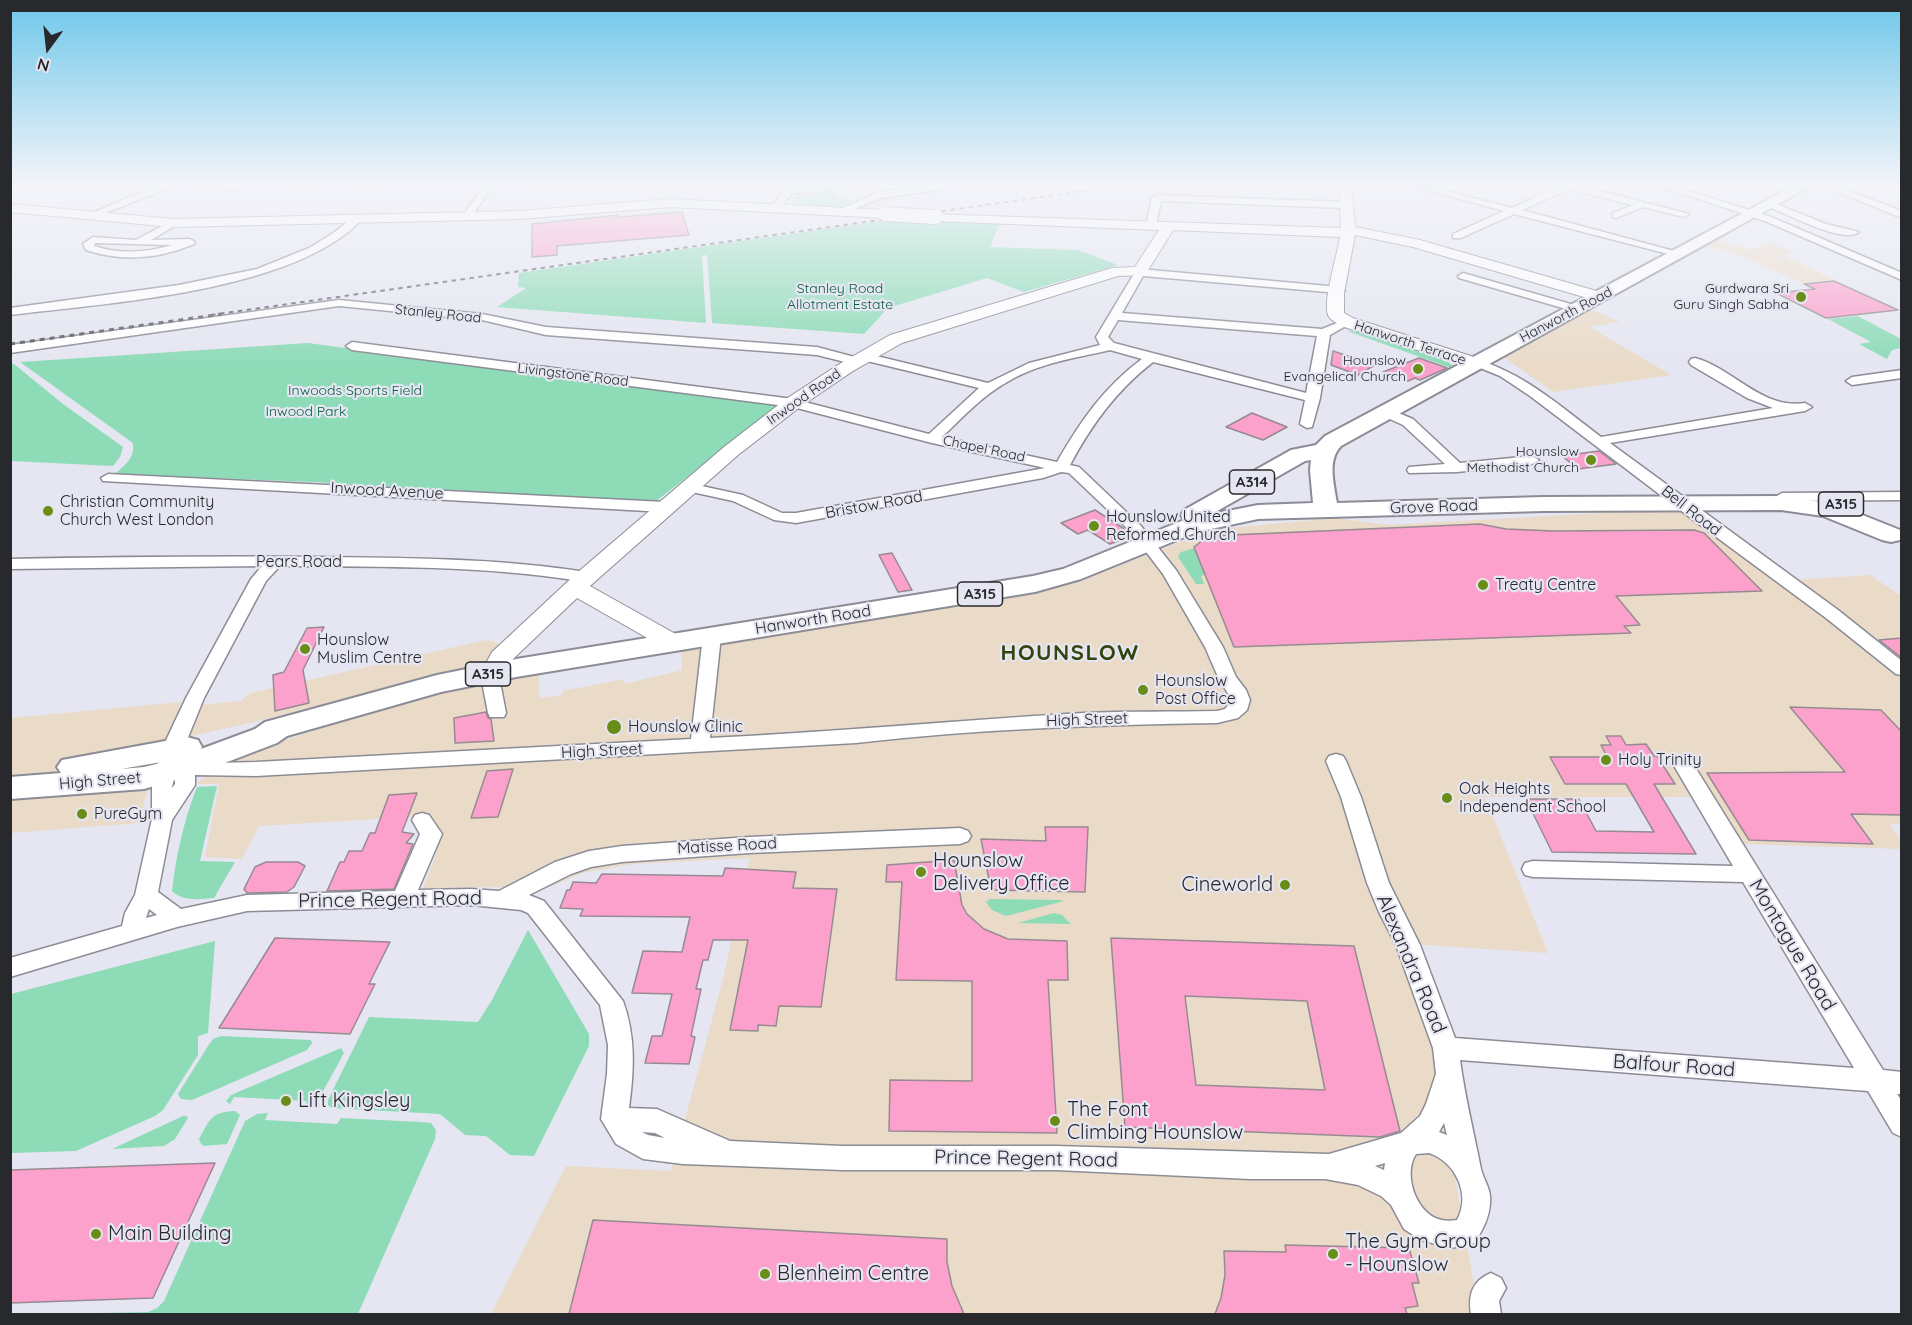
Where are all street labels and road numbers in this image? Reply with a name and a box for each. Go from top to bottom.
street label: Hanworth Road [1517,284,1615,346]
street label: Stanley Road [394,301,482,327]
street label: Hanworth Terrace [1352,317,1468,369]
street label: Livingstone Road [516,360,630,390]
street label: Inwood Road [764,365,844,429]
street label: Chapel Road [941,432,1027,466]
road number: A314 [1230,470,1274,494]
street label: Inwood Avenue [330,478,444,504]
street label: Bell Road [1657,482,1725,540]
street label: Bristow Road [824,487,924,523]
road number: A315 [1818,492,1864,516]
street label: Grove Road [1390,496,1478,518]
street label: Pears Road [256,552,342,572]
road number: A315 [958,582,1002,606]
street label: Hanworth Road [754,601,872,639]
road number: A315 [466,662,510,686]
street label: High Street [1046,709,1128,731]
street label: High Street [560,739,644,763]
street label: High Street [58,768,142,794]
street label: Matisse Road [677,834,777,858]
street label: Montague Road [1743,875,1841,1015]
street label: Prince Regent Road [298,886,482,914]
street label: Alexandra Road [1371,891,1451,1037]
street label: Balfour Road [1612,1050,1736,1082]
street label: Prince Regent Road [934,1145,1118,1173]

